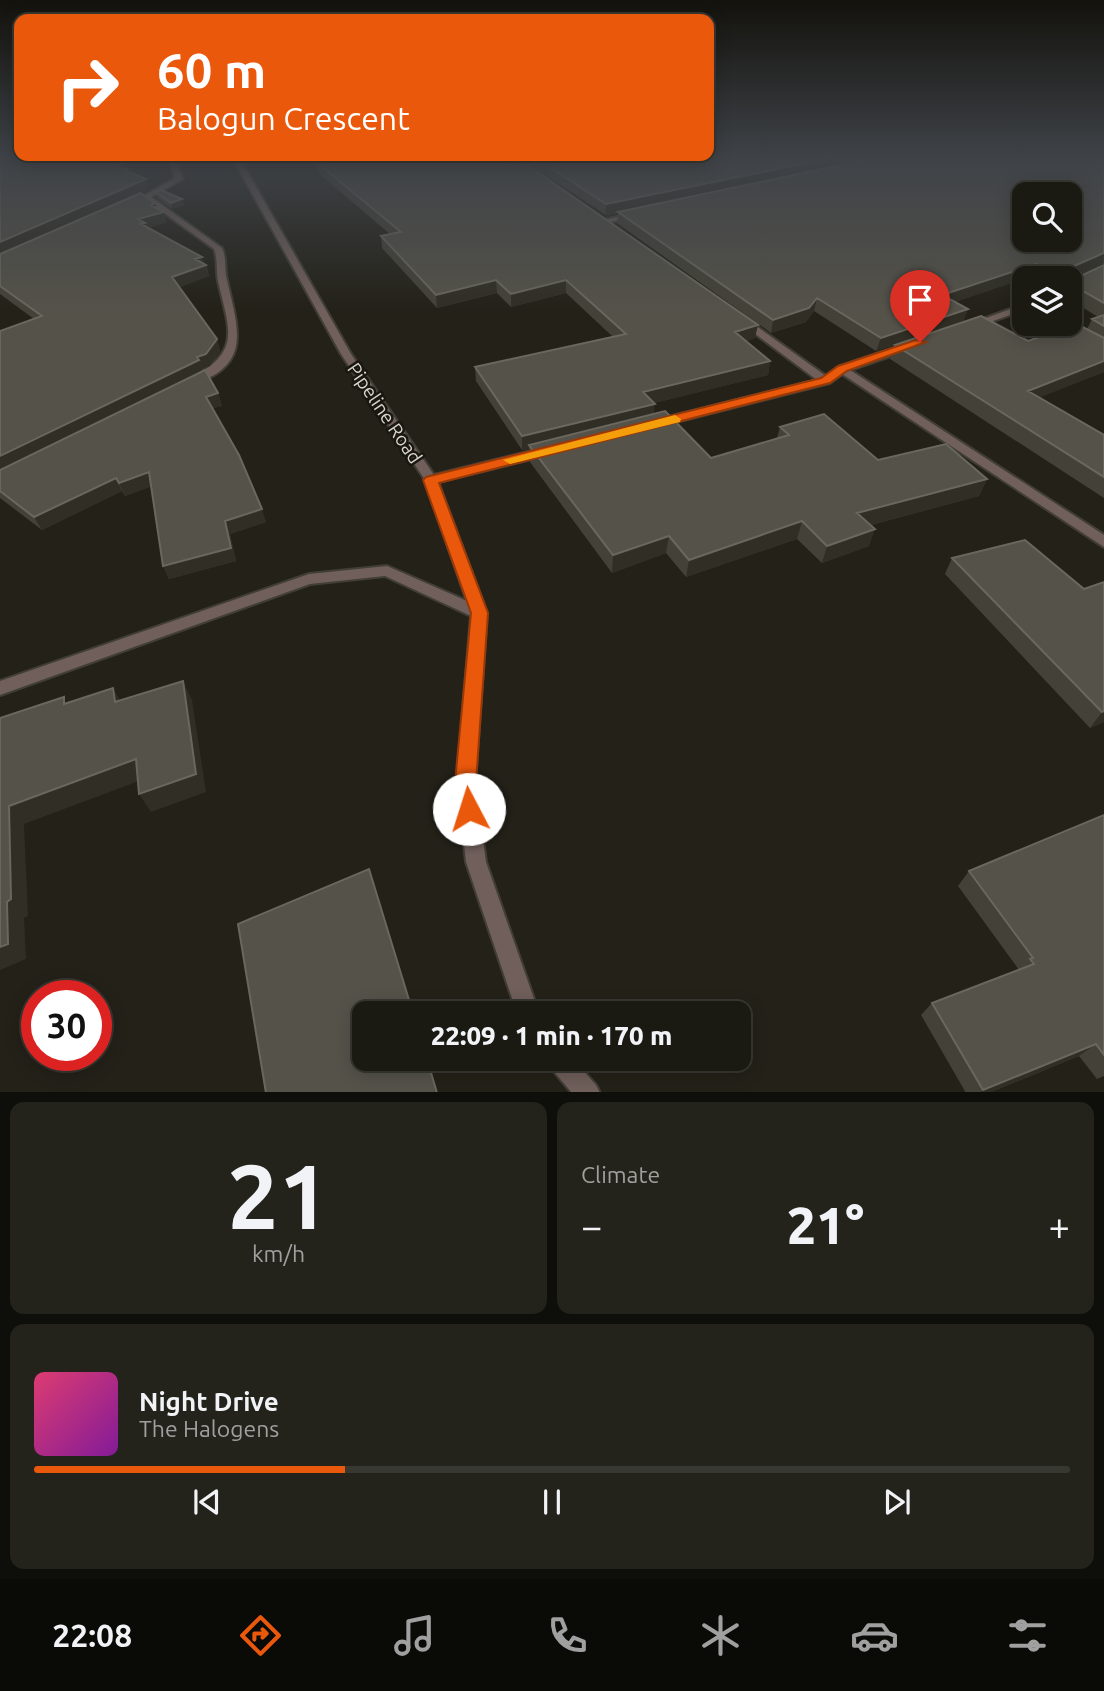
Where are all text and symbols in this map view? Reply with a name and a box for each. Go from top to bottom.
icon: right [42,42,133,133]
text: 60 m [157,42,266,97]
text: Balogun Crescent [157,100,410,136]
map controls [1012,182,1082,336]
button: search [1012,182,1082,252]
button: layers [1012,266,1082,336]
pin [890,270,950,342]
icon: arrive [901,281,939,319]
street label: Pipeline Road [343,358,427,468]
position arrow [432,772,506,846]
speed limit sign: 30 [21,980,112,1071]
text: 22:09 · 1 min · 170 m [431,1021,672,1050]
text: 21 [227,1144,330,1246]
text: Climate [581,1162,660,1187]
text: 21° [787,1196,864,1254]
text: − [581,1205,602,1247]
text: + [1049,1205,1070,1247]
text: km/h [252,1241,305,1266]
text: Night Drive [139,1387,279,1416]
text: The Halogens [139,1416,279,1441]
icon: previous [188,1483,226,1521]
icon: pause [533,1483,571,1521]
icon: next [878,1483,916,1521]
icon: directions [236,1611,285,1660]
icon: music [390,1611,439,1660]
icon: phone [543,1611,592,1660]
icon: climate [696,1611,745,1660]
icon: car [850,1611,899,1660]
icon: filters [1003,1611,1052,1660]
text: 22:08 [52,1617,132,1653]

